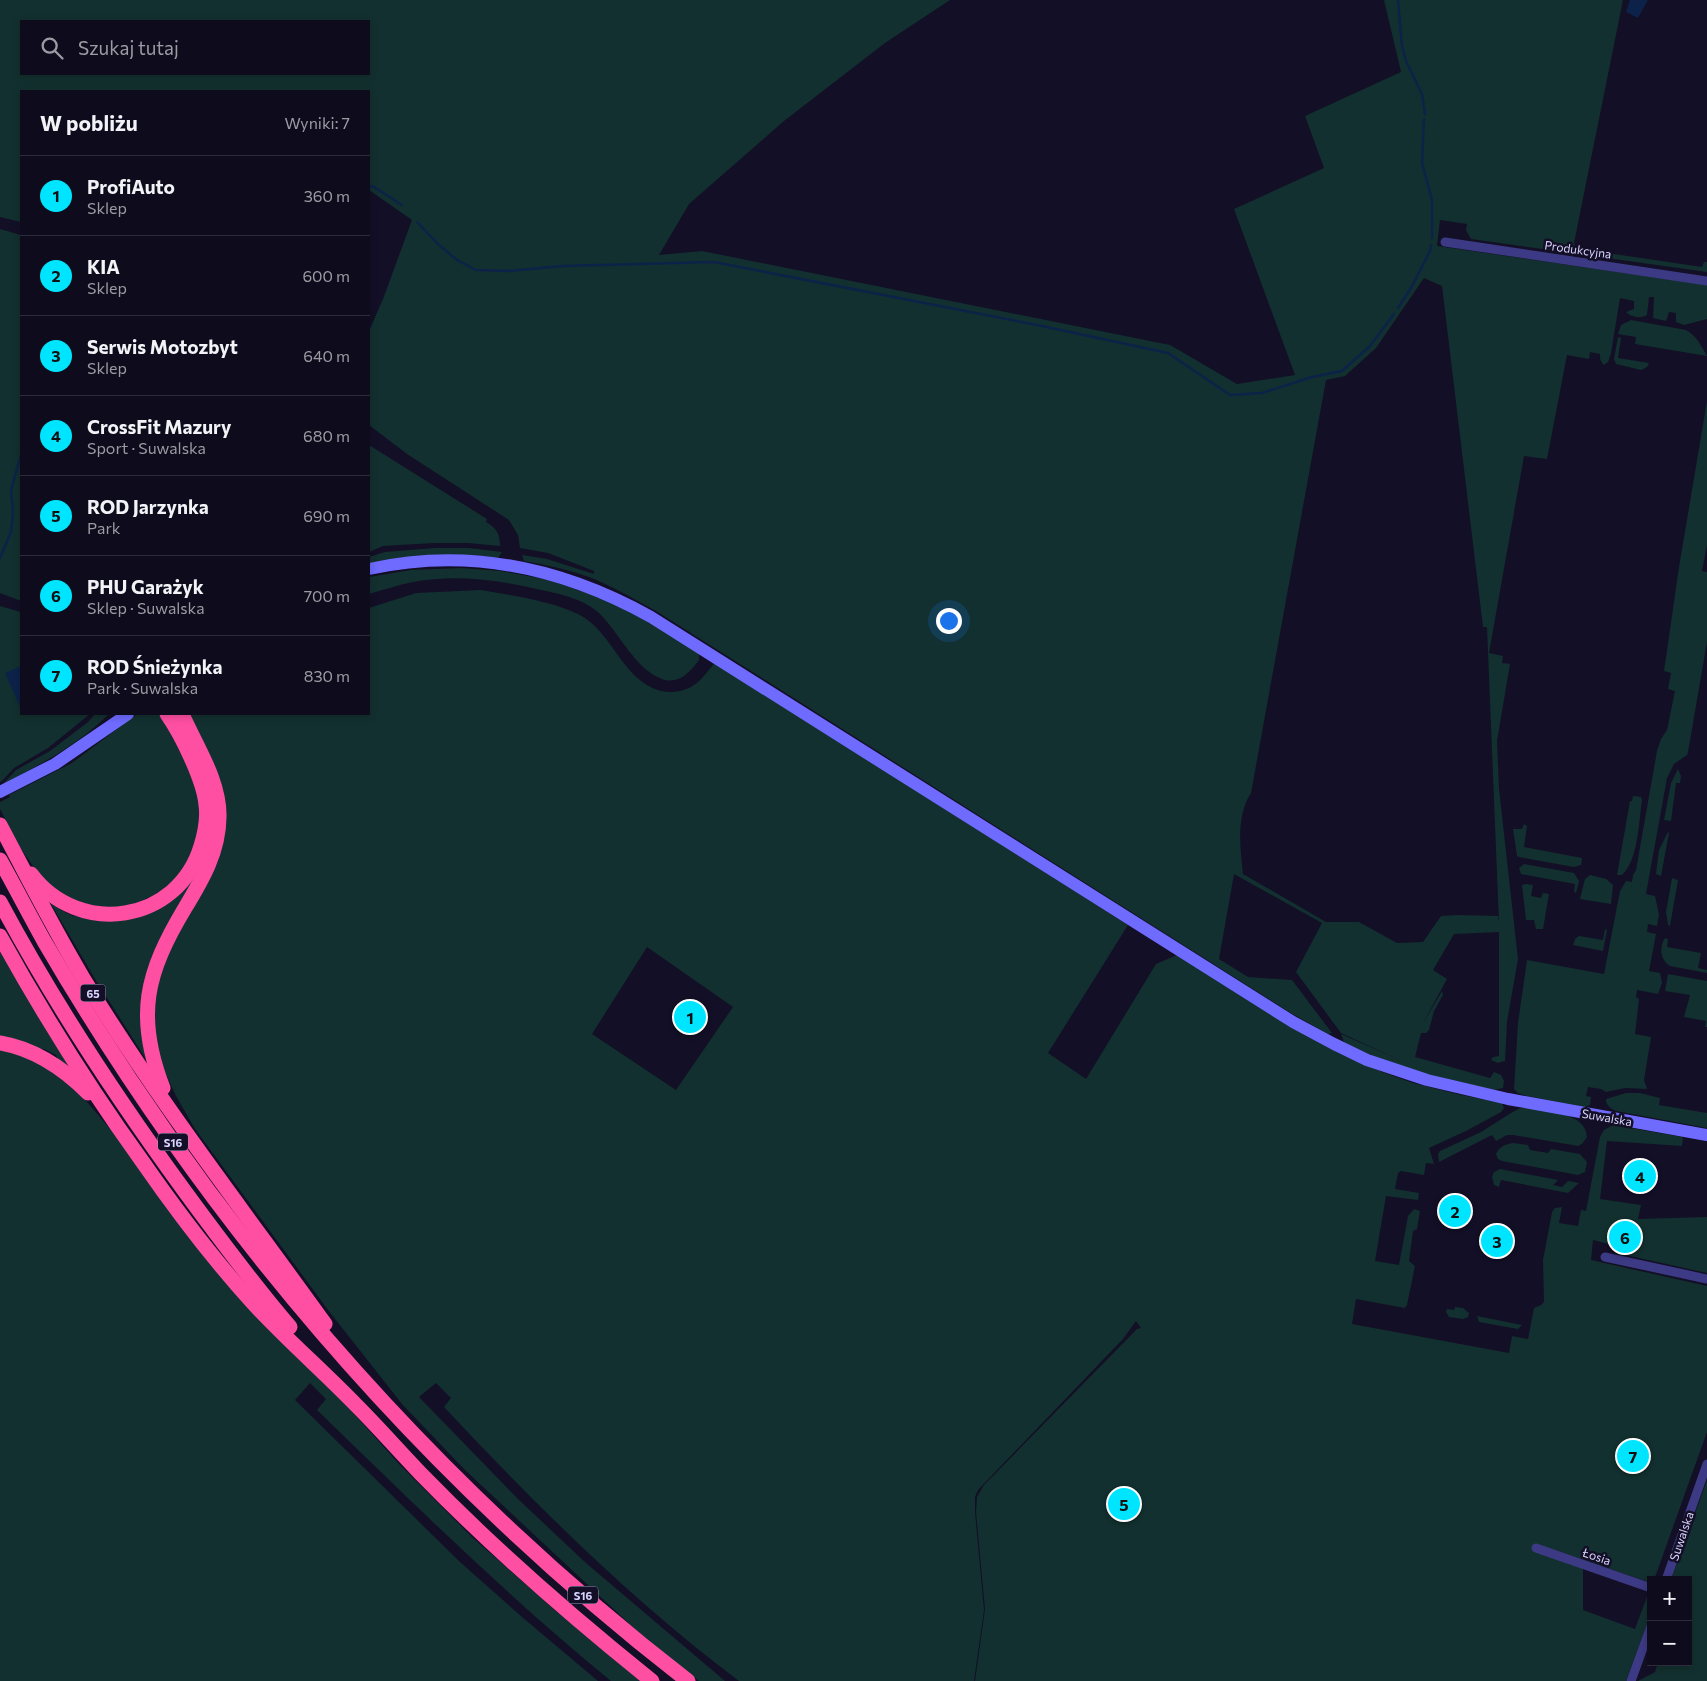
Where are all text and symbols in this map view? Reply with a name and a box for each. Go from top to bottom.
search box [20,20,370,75]
icon: search [38,34,66,62]
text: Szukaj tutaj [78,36,179,59]
text: W pobliżu [40,110,138,135]
text: Wyniki: 7 [285,113,350,132]
text: ProfiAuto [87,175,175,198]
text: 1 [52,186,60,205]
text: 360 m [304,186,350,205]
text: Sklep [87,198,127,217]
street label: Produkcyjna [1544,237,1612,261]
text: KIA [87,255,120,278]
text: 2 [51,266,61,285]
text: 600 m [302,266,350,285]
text: Sklep [87,278,127,297]
text: Serwis Motozbyt [87,335,238,358]
text: 3 [51,346,61,365]
text: 640 m [303,346,350,365]
text: Sklep [87,358,127,377]
text: CrossFit Mazury [87,415,231,438]
text: 4 [51,426,61,445]
text: 680 m [303,426,350,445]
text: Sport · Suwalska [87,438,206,457]
text: ROD Jarzynka [87,495,209,518]
text: 5 [51,506,61,525]
text: 690 m [303,506,350,525]
text: Park [87,518,120,537]
text: PHU Garażyk [87,575,204,598]
text: 6 [51,586,61,605]
text: 700 m [304,586,350,605]
text: Sklep · Suwalska [87,598,205,617]
your location [936,608,962,634]
text: ROD Śnieżynka [87,655,223,678]
text: 7 [52,666,60,685]
text: 830 m [304,666,350,685]
text: Park · Suwalska [87,678,198,697]
road number: 65 [80,984,106,1001]
pin: 1 [674,998,706,1036]
street label: Suwalska [1581,1106,1633,1128]
road number: S16 [158,1134,188,1150]
pin: 4 [1624,1157,1656,1195]
pin: 2 [1439,1192,1471,1230]
pin: 6 [1609,1218,1641,1256]
pin: 3 [1481,1222,1513,1260]
pin: 7 [1617,1437,1649,1475]
pin: 5 [1108,1485,1140,1523]
street label: Suwalska [1666,1510,1696,1562]
street label: Łosia [1580,1544,1613,1567]
map controls [1647,1576,1692,1666]
button: + [1647,1576,1692,1621]
road number: S16 [568,1586,598,1604]
button: − [1647,1621,1692,1666]

